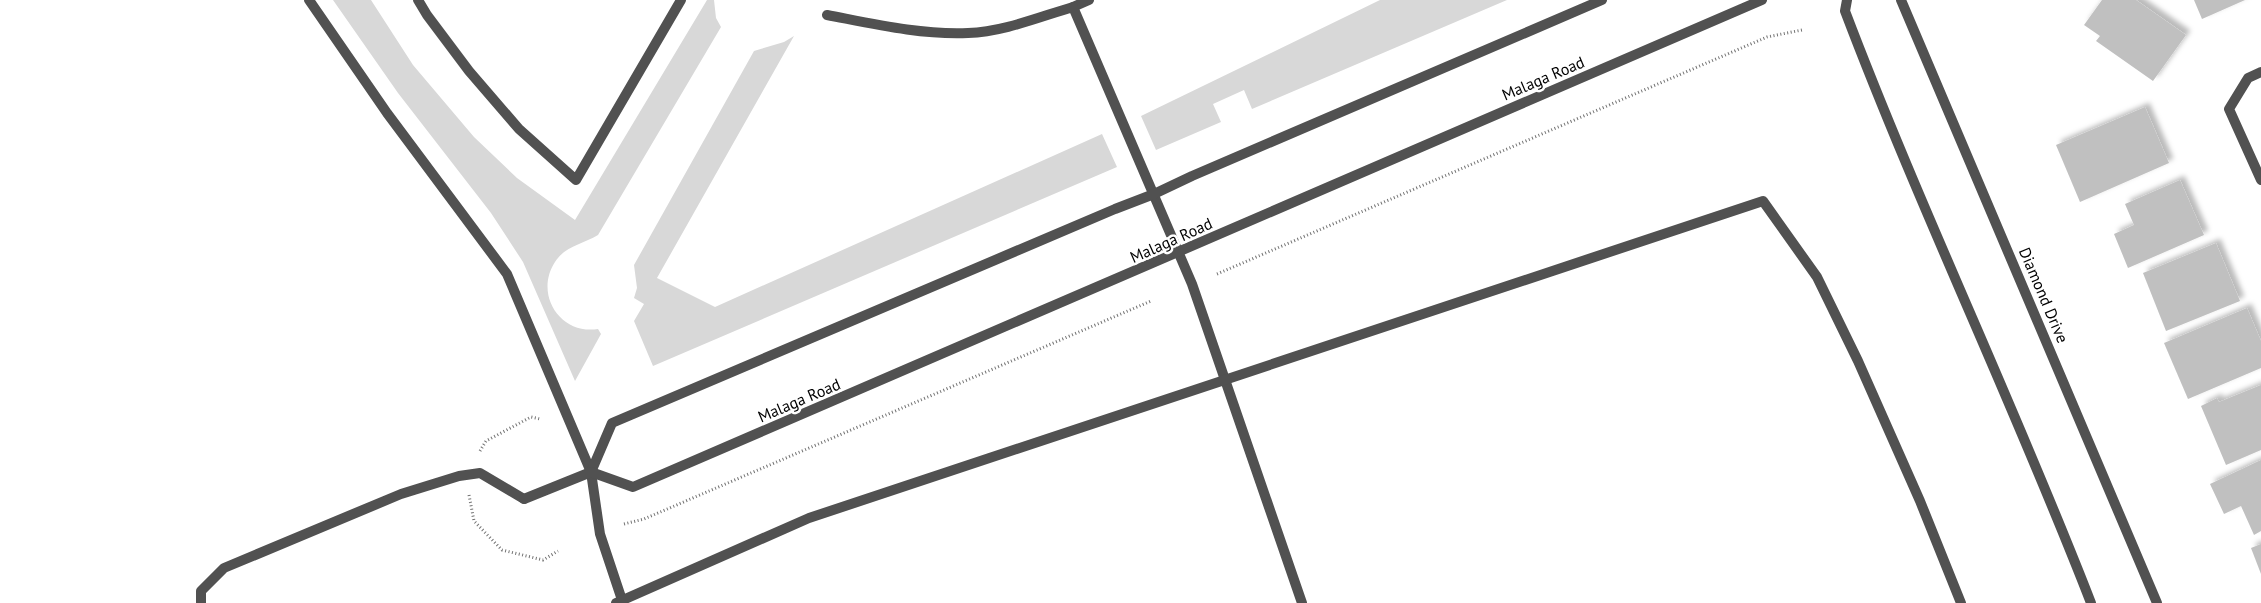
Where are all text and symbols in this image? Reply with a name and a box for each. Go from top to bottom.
street label: Malaga Road [1499,52,1587,104]
street label: Malaga Road [1127,213,1215,267]
street label: Diamond Drive [2015,244,2073,346]
street label: Malaga Road [755,374,843,426]

